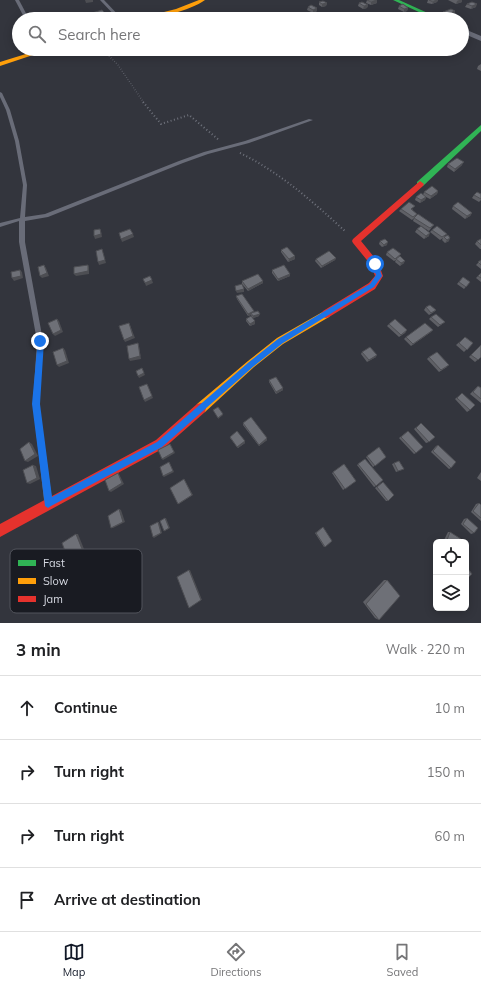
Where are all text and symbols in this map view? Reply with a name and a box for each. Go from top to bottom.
search box [12,12,469,56]
icon: search [26,23,48,45]
text: Search here [58,25,140,44]
route start [366,255,384,273]
route end [31,332,49,350]
map controls [433,539,469,611]
button: locate [433,539,469,575]
legend [10,549,142,613]
text: Fast [43,556,65,570]
text: Slow [43,574,69,588]
button: layers [433,575,469,611]
text: Jam [43,592,63,606]
text: 3 min [16,639,61,660]
text: Walk · 220 m [386,641,465,657]
icon: ahead [16,697,38,719]
text: Continue [54,698,117,717]
text: 10 m [435,700,465,716]
icon: right [16,761,38,783]
text: Turn right [54,762,124,781]
text: 150 m [427,764,465,780]
icon: right [16,825,38,847]
text: Turn right [54,826,124,845]
text: 60 m [435,828,465,844]
icon: arrive [16,889,38,911]
text: Arrive at destination [54,890,201,909]
tab: Map [63,941,85,979]
tab: Directions [211,941,261,979]
tab: Saved [387,941,418,979]

